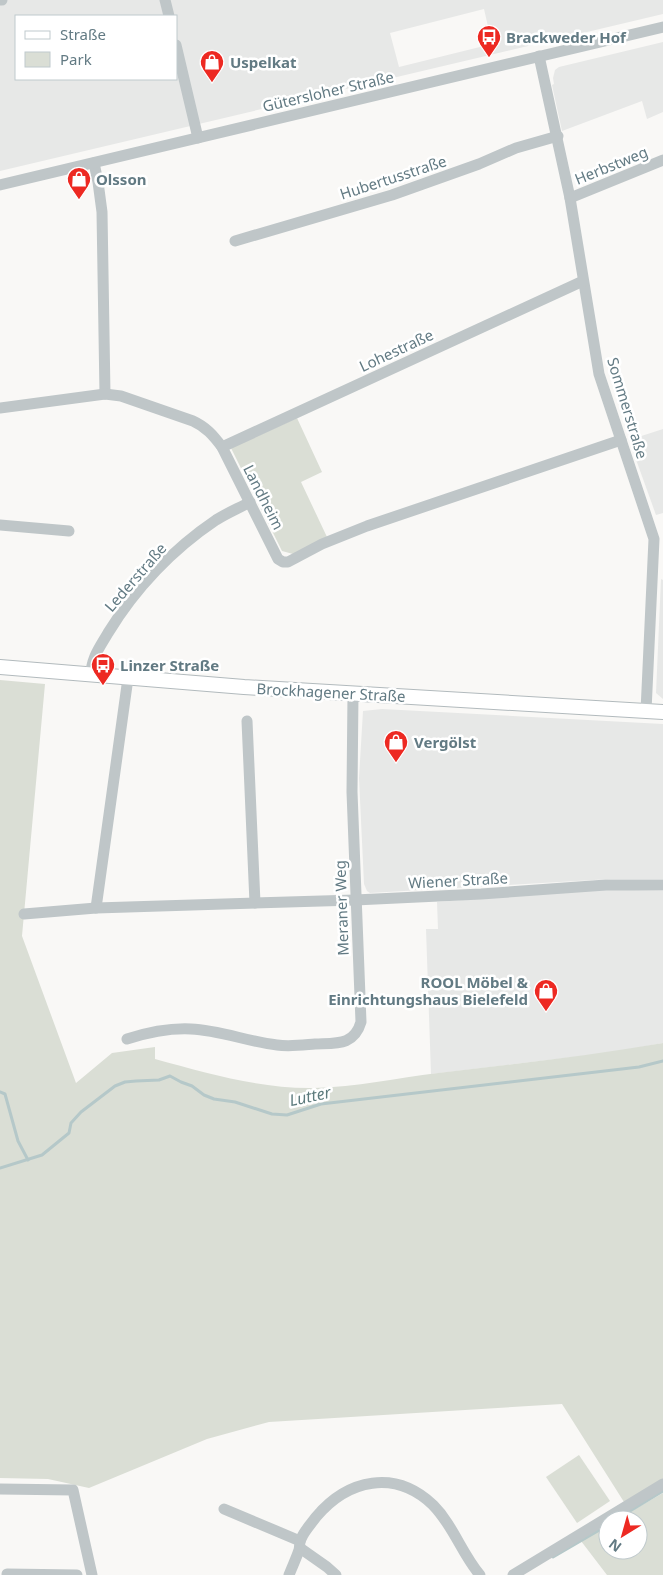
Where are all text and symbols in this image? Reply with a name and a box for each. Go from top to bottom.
legend [15,15,178,80]
text: Straße [60,24,106,44]
bus stop icon: Brackweder Hof [476,24,502,58]
place label: Brackweder Hof [506,27,627,47]
text: Park [60,49,92,69]
shop icon: Uspelkat [199,49,225,83]
place label: Uspelkat [230,52,297,72]
street label: Gütersloher Straße [260,66,396,116]
street label: Herbstweg [572,141,650,189]
street label: Hubertusstraße [337,150,449,204]
shop icon: Olsson [66,166,92,200]
place label: Olsson [96,169,147,189]
street label: Lohestraße [356,324,436,376]
street label: Sommerstraße [603,355,653,461]
street label: Landheim [239,461,289,533]
street label: Lederstraße [100,538,170,616]
bus stop icon: Linzer Straße [90,652,116,686]
place label: Linzer Straße [120,655,219,675]
street label: Brockhagener Straße [256,678,406,706]
shop icon: Vergölst [383,729,409,763]
place label: Vergölst [414,732,477,752]
street label: Meraner Weg [329,860,353,956]
street label: Wiener Straße [408,867,508,893]
place label: ROOL Möbel & Einrichtungshaus Bielefeld [328,972,529,1009]
shop icon: ROOL Möbel & Einrichtungshaus Bielefeld [533,978,559,1012]
water label: Lutter [287,1081,333,1111]
north arrow [598,1510,648,1560]
text: N [605,1535,625,1557]

